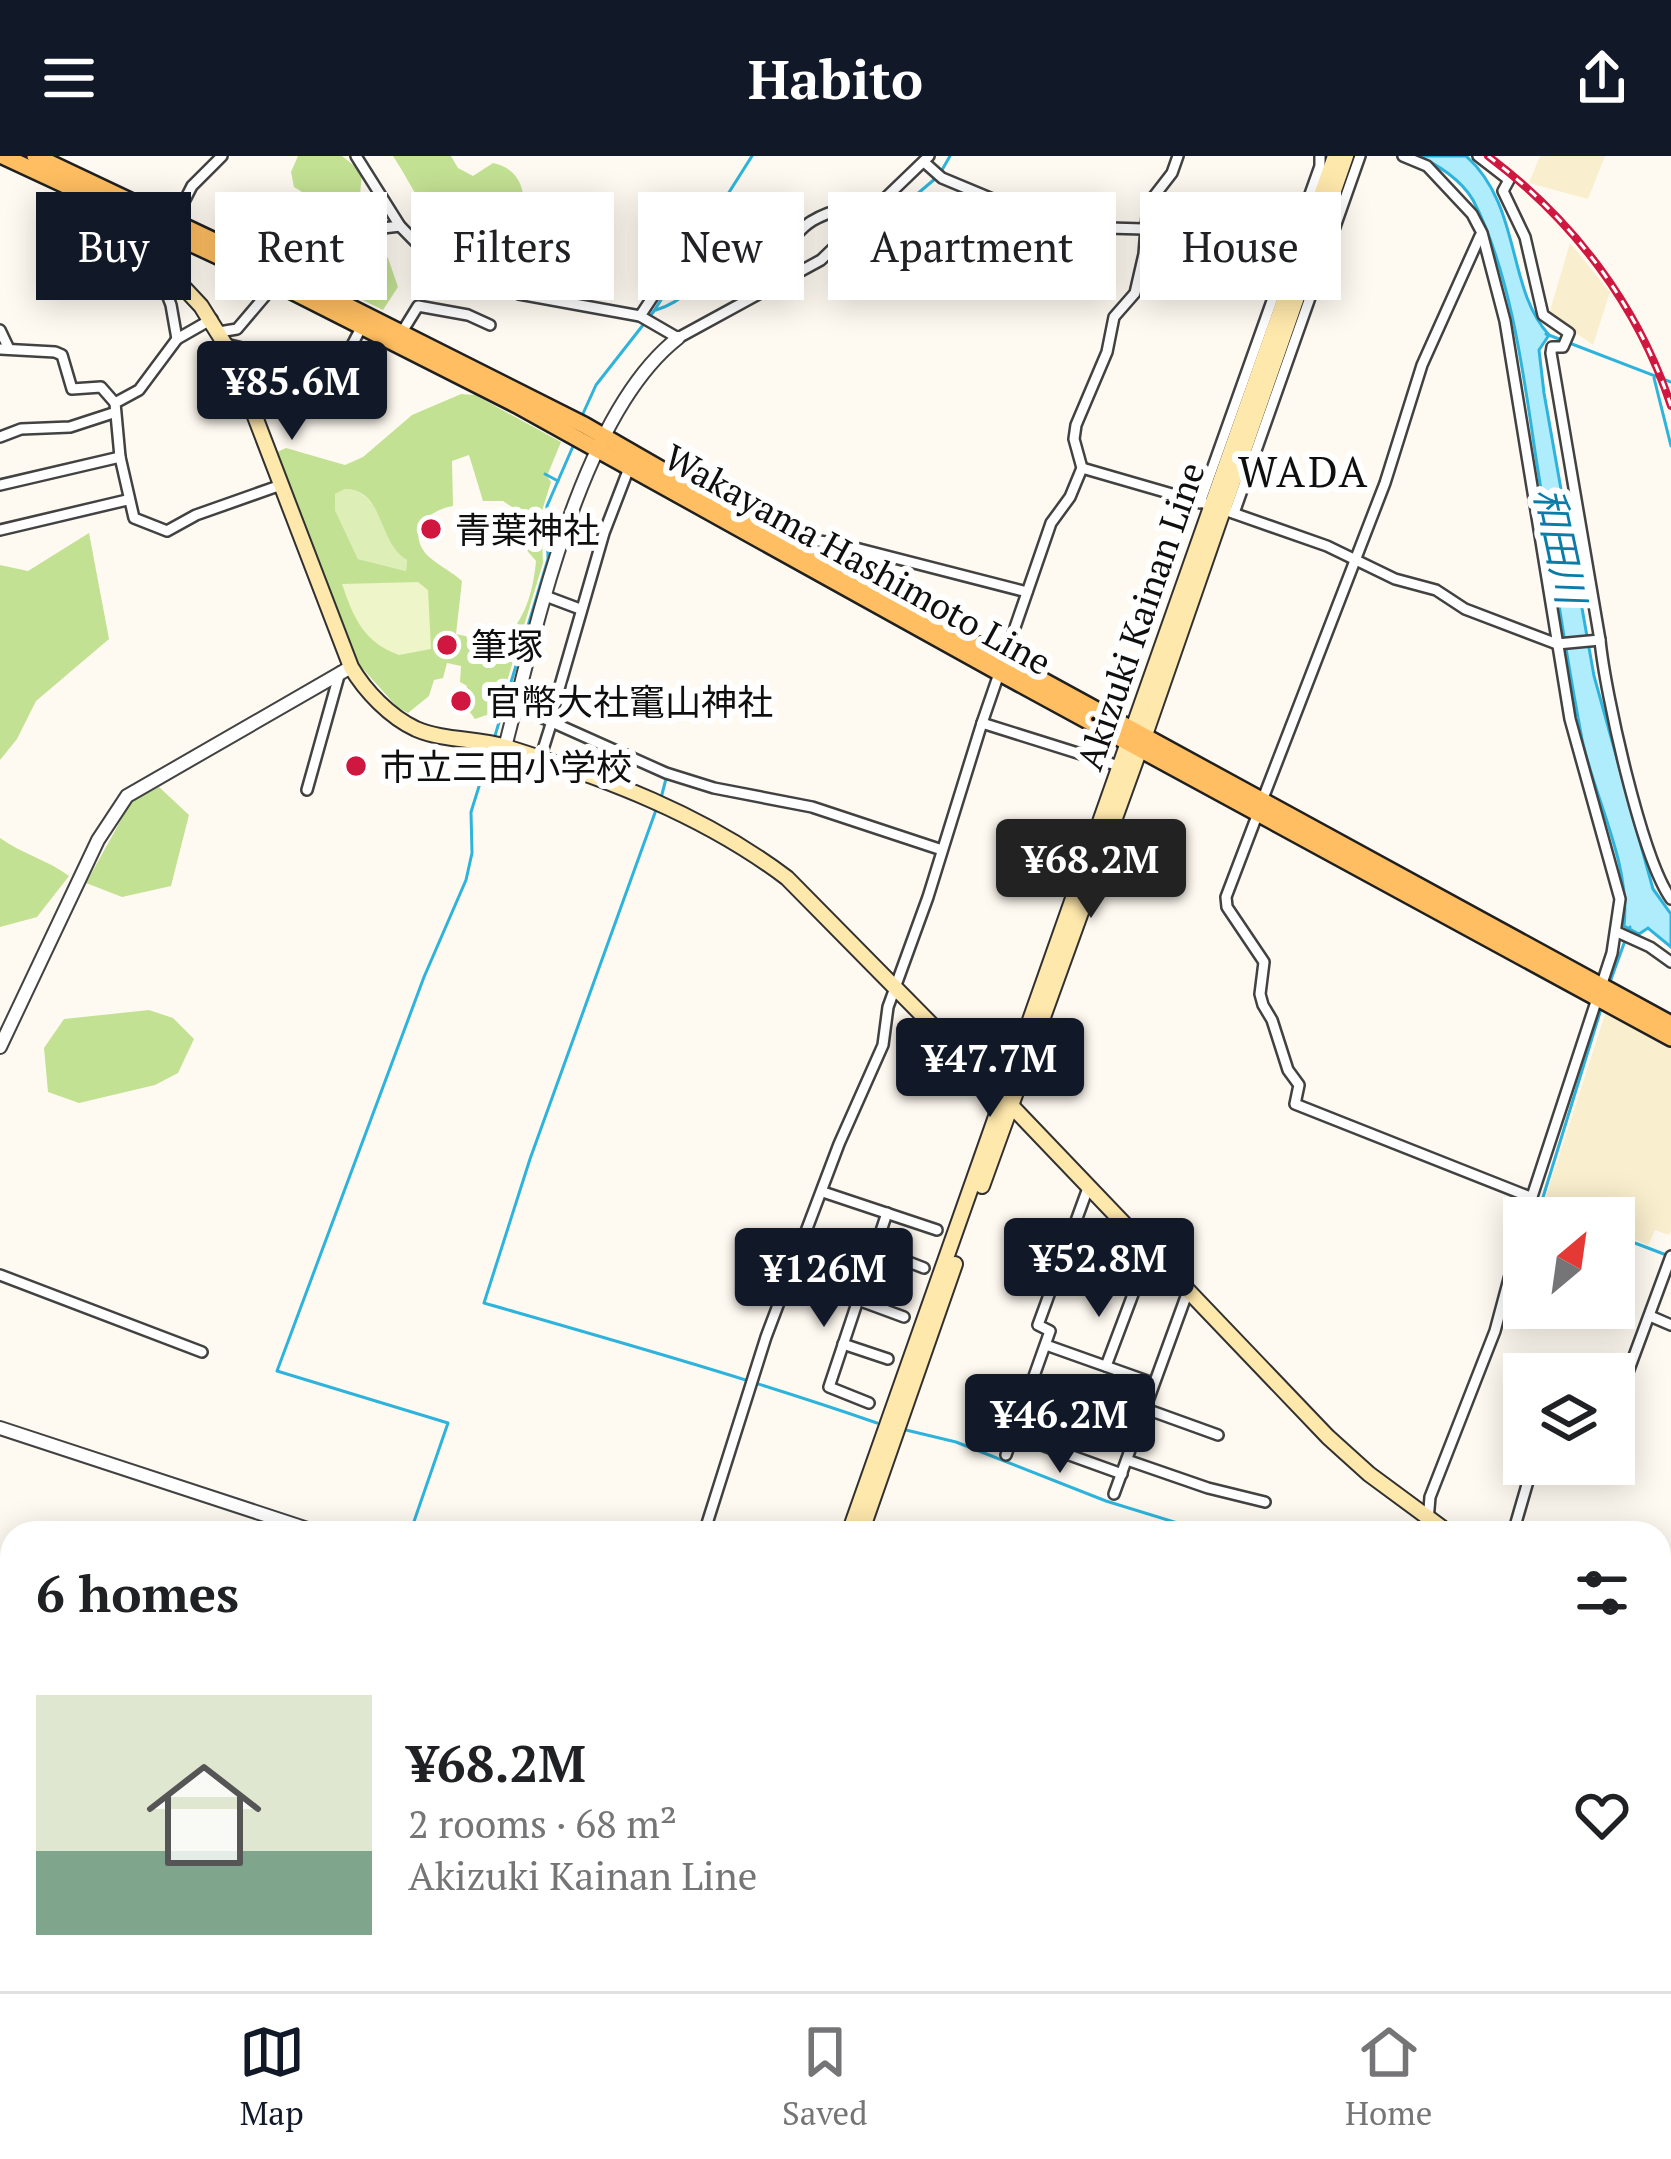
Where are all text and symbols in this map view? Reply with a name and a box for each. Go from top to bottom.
text: Habito [748,43,923,114]
icon: menu [36,45,102,111]
icon: share [1569,45,1635,111]
chip: Buy [36,192,191,300]
chip: Rent [215,192,387,300]
chip: Filters [411,192,614,300]
chip: New [638,192,804,300]
chip: Apartment [828,192,1116,300]
chip: House [1140,192,1341,300]
pin: ¥85.6M [194,341,390,443]
text: ¥85.6M [224,354,360,406]
street label: Wakayama Hashimoto Line [656,433,1060,685]
district label: WADA [1238,443,1370,499]
street label: Akizuki Kainan Line [1065,456,1215,776]
water label: 和田川 [1523,482,1599,612]
place label: 青葉神社 [455,506,599,553]
marker: 青葉神社 [418,516,444,542]
place label: 筆塚 [471,622,543,669]
marker: 筆塚 [434,632,460,658]
place label: 官幣大社竃山神社 [485,678,773,725]
marker: 官幣大社竃山神社 [448,688,474,714]
place label: 市立三田小学校 [380,743,632,790]
marker: 市立三田小学校 [343,753,369,779]
pin: ¥68.2M [993,819,1189,921]
text: ¥68.2M [1023,832,1159,884]
pin: ¥47.7M [892,1018,1088,1120]
text: ¥47.7M [923,1031,1057,1083]
north arrow [1503,1197,1635,1329]
map controls [1503,1197,1635,1485]
pin: ¥52.8M [1001,1218,1197,1320]
pin: ¥126M [740,1228,908,1330]
text: ¥52.8M [1031,1231,1167,1283]
text: ¥126M [762,1241,886,1293]
button: layers [1503,1353,1635,1485]
pin: ¥46.2M [962,1374,1158,1476]
text: ¥46.2M [992,1387,1128,1439]
text: 6 homes [36,1559,239,1627]
icon: filters [1569,1560,1635,1626]
text: ¥68.2M [408,1729,586,1797]
icon: home [132,1743,276,1887]
icon: heart [1569,1782,1635,1848]
text: 2 rooms · 68 m² [408,1797,677,1849]
text: Akizuki Kainan Line [408,1849,757,1901]
tab: Map [239,2019,305,2134]
tab: Saved [782,2019,868,2134]
tab: Home [1345,2019,1432,2134]

